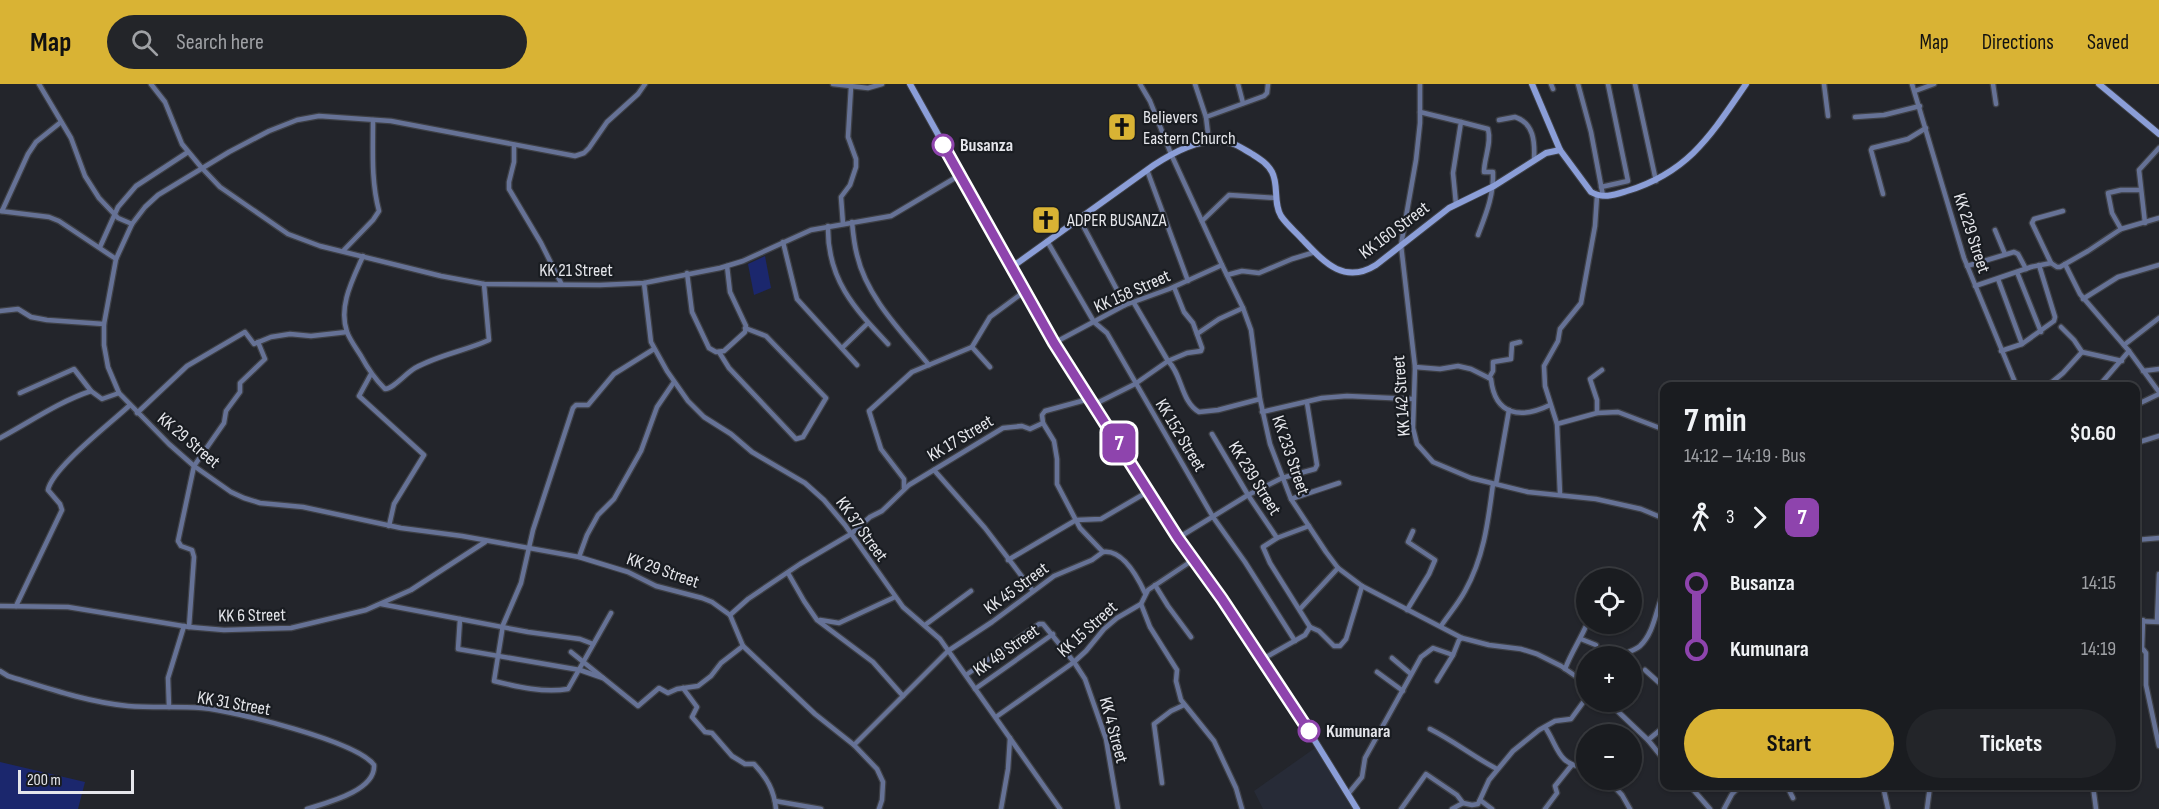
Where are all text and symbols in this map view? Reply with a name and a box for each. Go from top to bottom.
search box [107,15,527,69]
text: Map [30,26,71,59]
icon: search [128,26,161,59]
text: Search here [176,29,264,56]
text: Map [1919,30,1949,55]
text: Directions [1982,30,2054,55]
text: Saved [2087,30,2129,55]
place label: Believers Eastern Church [1143,107,1236,149]
church icon: Believers Eastern Church [1106,111,1138,143]
marker: Busanza [932,134,954,156]
place label: Busanza [960,135,1013,156]
street label: KK 229 Street [1949,191,1994,276]
street label: KK 160 Street [1355,197,1434,264]
church icon: ADPER BUSANZA [1030,204,1062,236]
place label: ADPER BUSANZA [1066,210,1167,231]
street label: KK 21 Street [539,260,613,281]
street label: KK 158 Street [1091,265,1174,318]
street label: KK 142 Street [1388,354,1415,437]
street label: KK 152 Street [1151,395,1211,476]
text: 7 min [1684,401,1747,441]
street label: KK 29 Street [153,408,225,473]
street label: KK 17 Street [923,410,998,466]
street label: KK 233 Street [1267,413,1314,498]
text: $0.60 [2069,420,2116,447]
line badge: 7 [1100,424,1138,462]
text: 7 [1114,431,1124,456]
street label: KK 239 Street [1224,438,1286,519]
text: 14:12 – 14:19 · Bus [1684,444,1806,468]
street label: KK 37 Street [831,493,892,566]
icon: walk [1684,501,1717,534]
icon: forward [1743,501,1776,534]
text: 3 [1726,505,1734,529]
text: 7 [1797,505,1807,530]
street label: KK 29 Street [624,548,702,593]
street label: KK 45 Street [980,558,1053,619]
map controls [1576,568,1642,790]
button: locate [1576,568,1642,634]
text: Busanza [1730,570,1795,597]
text: 14:15 [2082,571,2116,595]
street label: KK 15 Street [1053,597,1122,662]
street label: KK 6 Street [218,604,287,627]
street label: KK 49 Street [969,620,1044,681]
text: Kumunara [1730,636,1809,663]
text: 14:19 [2081,637,2116,661]
button: + [1576,646,1642,712]
street label: KK 31 Street [196,687,273,720]
street label: KK 4 Street [1095,695,1133,766]
button: Start [1684,709,1894,778]
button: Tickets [1906,709,2116,778]
marker: Kumunara [1298,720,1320,742]
place label: Kumunara [1326,721,1390,742]
button: − [1576,724,1642,790]
scale bar [18,767,134,794]
text: 200 m [27,771,61,790]

